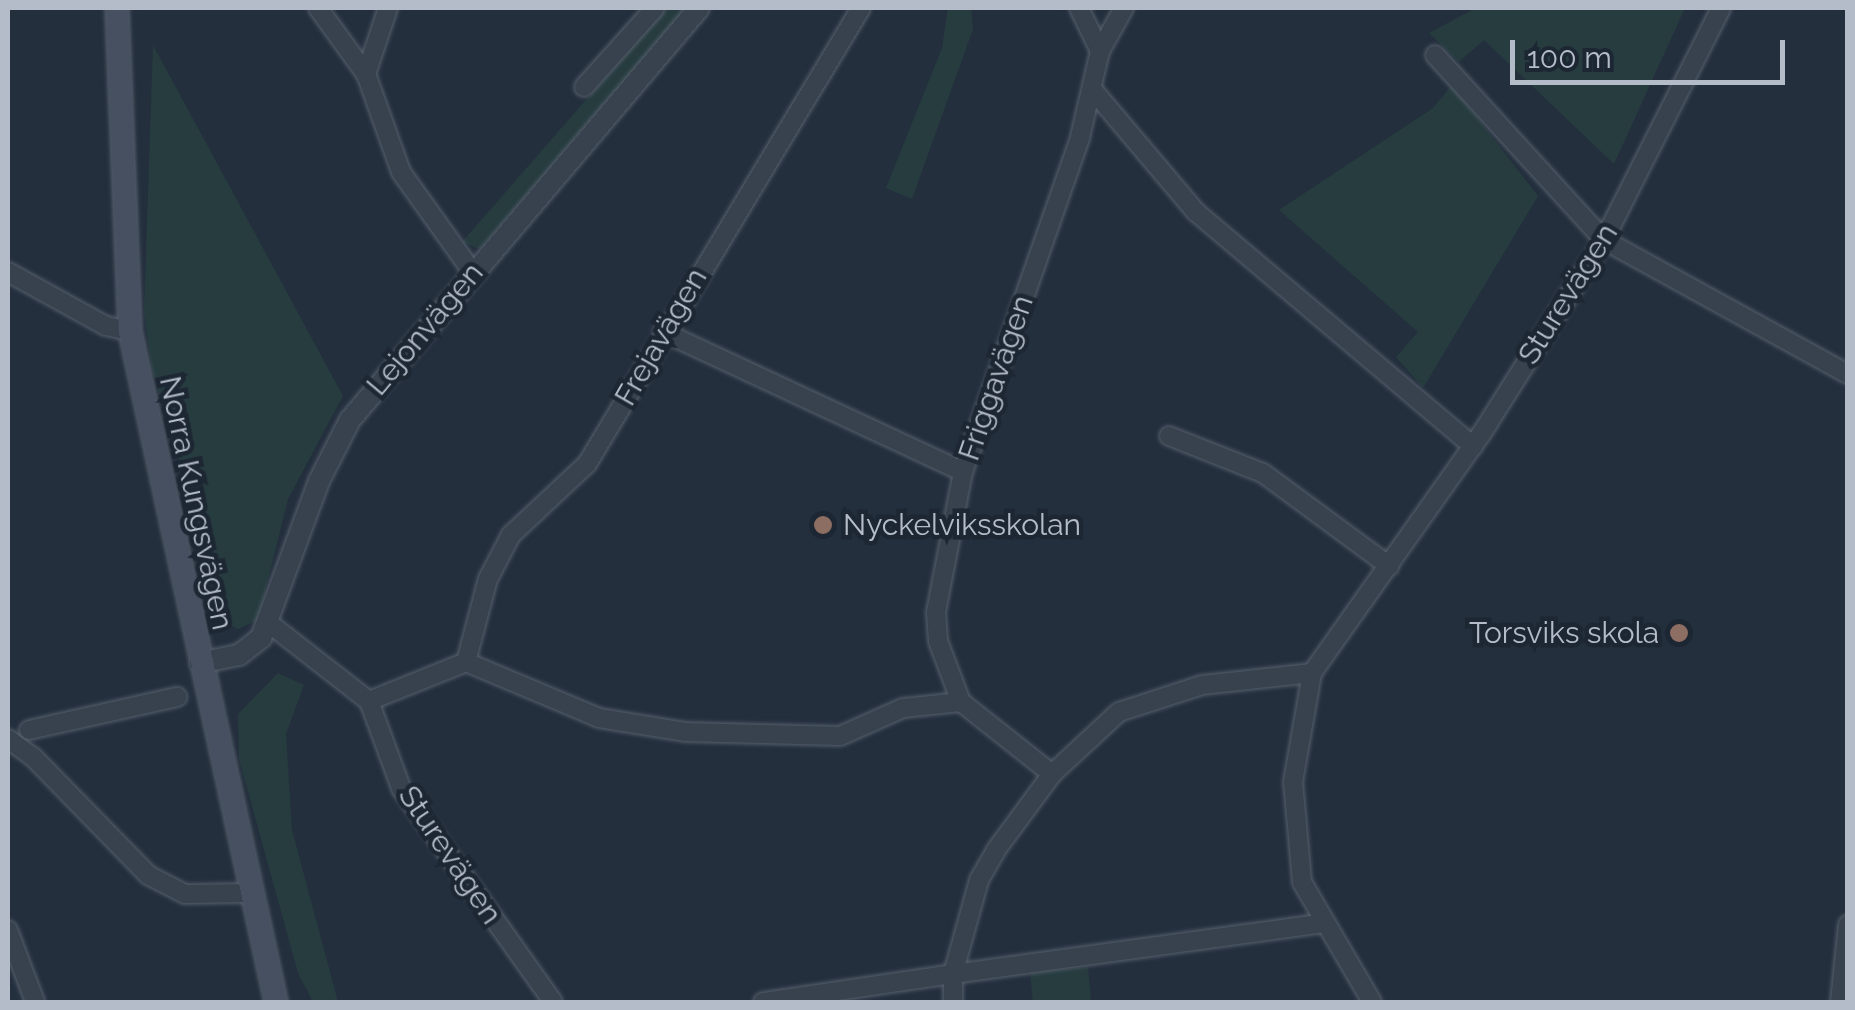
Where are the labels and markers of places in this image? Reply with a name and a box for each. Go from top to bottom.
place label: Nyckelviksskolan [843,507,1081,543]
marker: Nyckelviksskolan [812,514,834,536]
place label: Torsviks skola [1469,615,1659,651]
marker: Torsviks skola [1668,622,1690,644]

